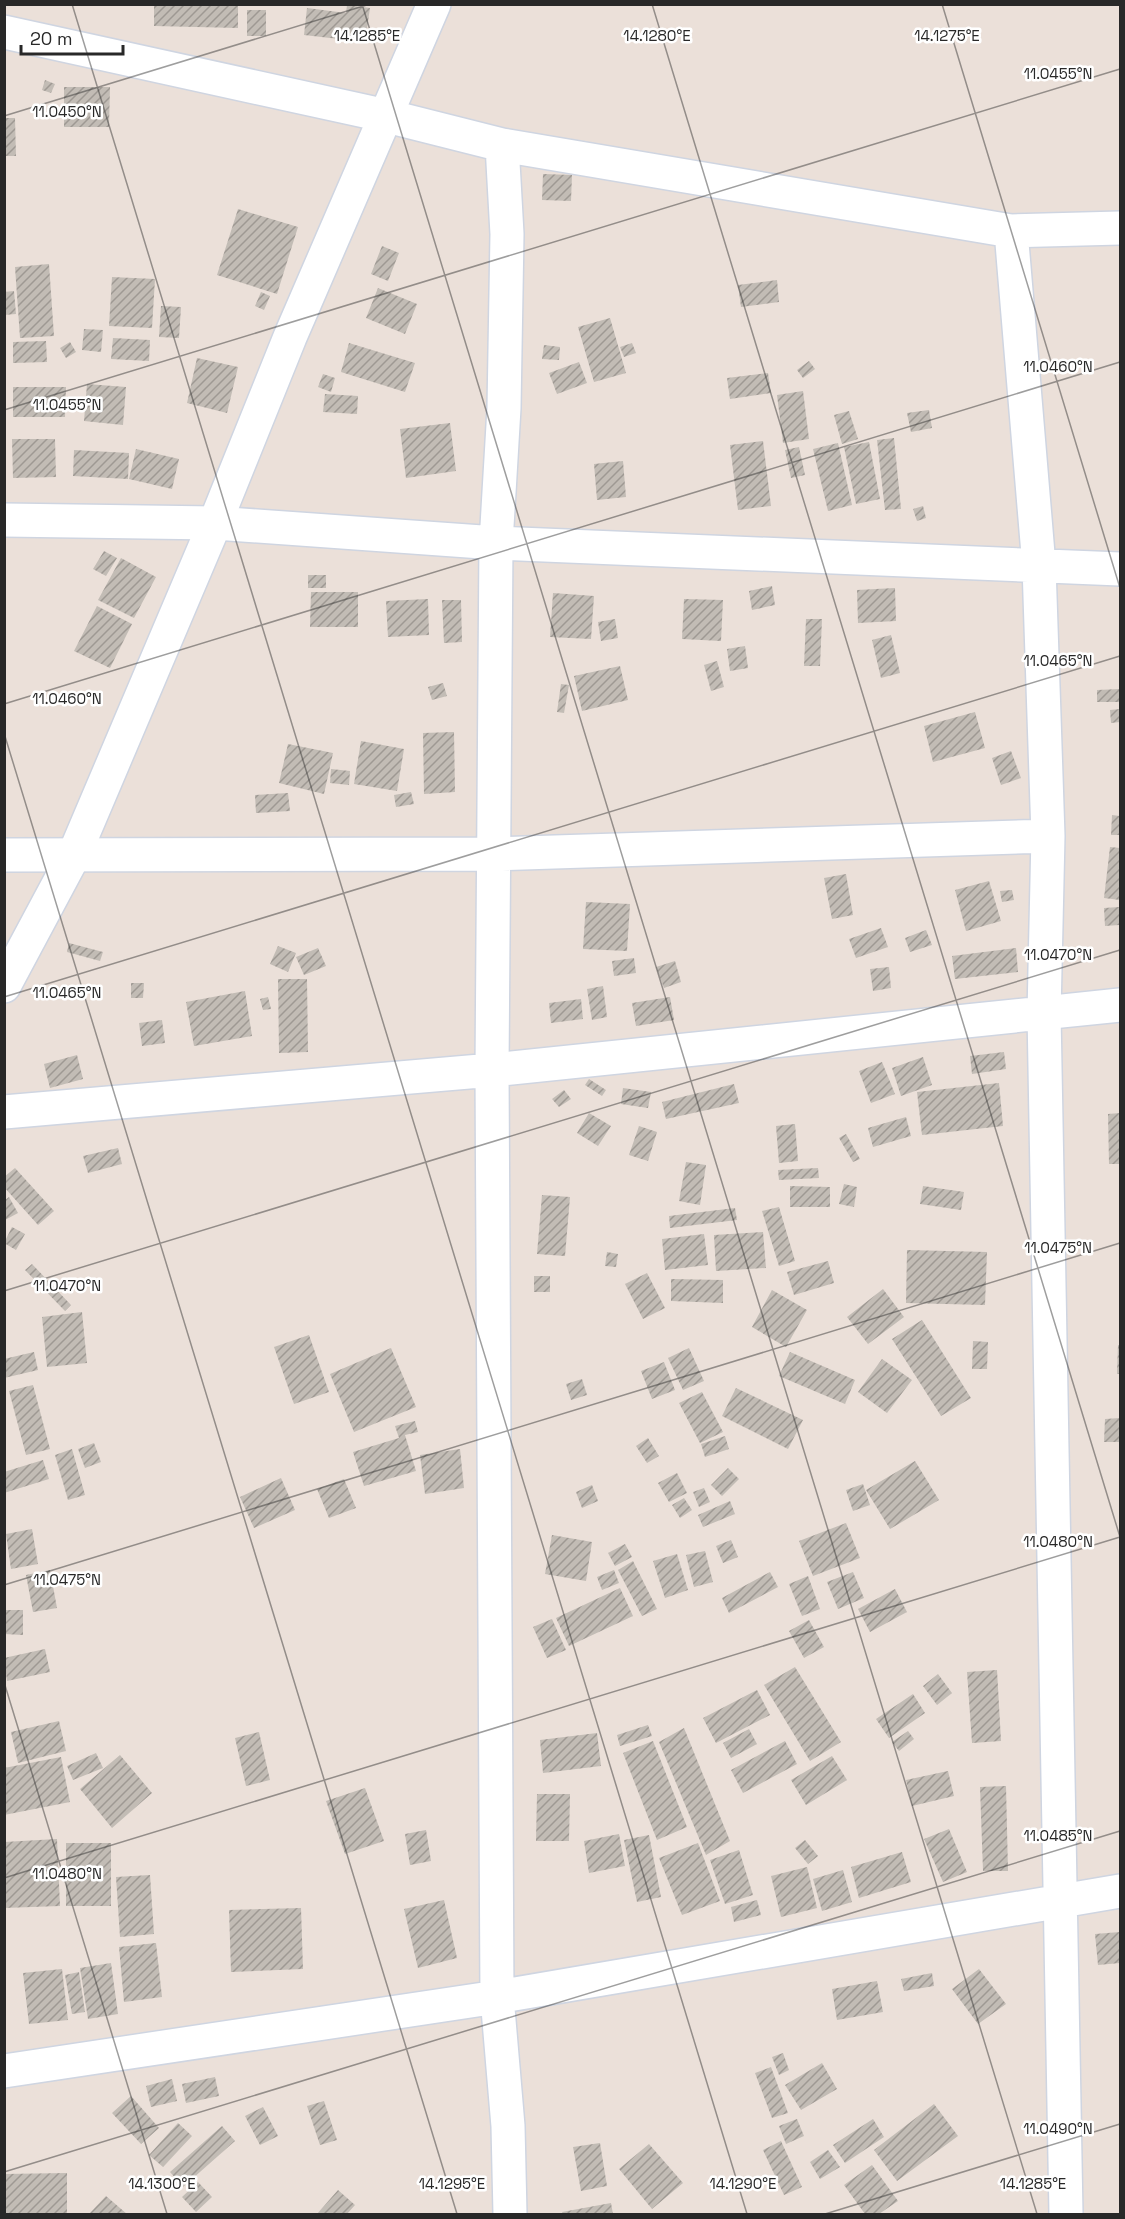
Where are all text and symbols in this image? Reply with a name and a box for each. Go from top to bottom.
scale bar [21,18,123,56]
text: 14.1285°E [334,26,400,45]
text: 14.1280°E [623,26,691,45]
text: 14.1275°E [914,26,980,45]
text: 20 m [30,27,73,50]
text: 11.0455°N [1024,64,1092,83]
text: 11.0450°N [32,102,102,121]
text: 11.0460°N [1023,357,1093,376]
text: 11.0455°N [33,395,101,414]
text: 11.0465°N [1024,651,1092,670]
text: 11.0460°N [32,689,102,708]
text: 11.0470°N [1024,945,1092,964]
text: 11.0465°N [33,983,101,1002]
text: 11.0475°N [1024,1238,1092,1257]
text: 11.0470°N [33,1276,101,1295]
text: 11.0480°N [1023,1532,1093,1551]
text: 11.0475°N [33,1570,101,1589]
text: 11.0485°N [1023,1826,1093,1845]
text: 11.0480°N [32,1864,102,1883]
text: 11.0490°N [1023,2119,1093,2138]
text: 14.1300°E [128,2174,196,2193]
text: 14.1295°E [419,2174,485,2193]
text: 14.1290°E [709,2174,777,2193]
text: 14.1285°E [1000,2174,1066,2193]

